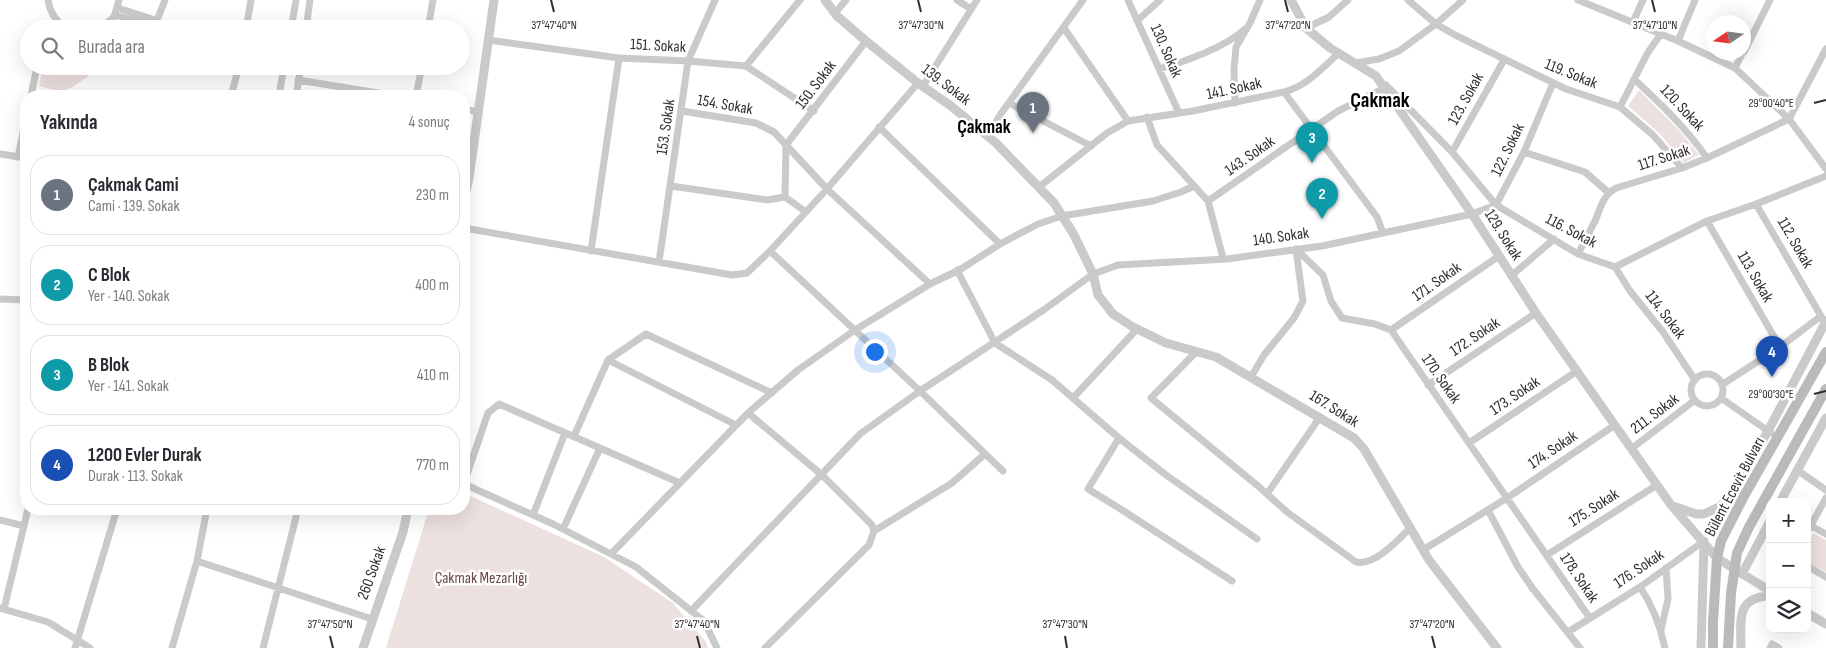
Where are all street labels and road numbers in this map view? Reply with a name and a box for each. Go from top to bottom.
street label: 130. Sokak [1146,21,1186,81]
street label: 151. Sokak [630,35,686,57]
street label: 119. Sokak [1542,55,1600,93]
street label: 150. Sokak [792,57,840,113]
street label: 139. Sokak [918,60,974,110]
street label: 123. Sokak [1444,70,1488,128]
street label: 141. Sokak [1205,74,1263,104]
street label: 120. Sokak [1656,81,1708,135]
street label: 154. Sokak [696,91,754,119]
street label: 153. Sokak [653,98,679,156]
street label: 122. Sokak [1487,120,1529,180]
street label: 143. Sokak [1221,132,1279,180]
street label: 117. Sokak [1636,141,1692,175]
street label: 129. Sokak [1480,206,1526,264]
street label: 116. Sokak [1542,210,1600,252]
street label: 112. Sokak [1773,214,1817,272]
street label: 140. Sokak [1252,224,1310,250]
street label: 113. Sokak [1733,248,1777,306]
street label: 171. Sokak [1409,258,1465,306]
street label: 114. Sokak [1641,287,1689,343]
street label: 172. Sokak [1446,313,1504,361]
street label: 170. Sokak [1417,351,1465,407]
street label: 173. Sokak [1486,372,1544,420]
street label: 167. Sokak [1306,386,1362,432]
street label: 211. Sokak [1627,390,1683,438]
street label: 174. Sokak [1525,427,1581,473]
street label: Bülent Ecevit Bulvarı [1701,434,1769,540]
street label: 175. Sokak [1565,485,1623,531]
street label: 260 Sokak [354,544,390,602]
street label: 176. Sokak [1610,545,1668,593]
street label: 178. Sokak [1555,549,1603,607]

